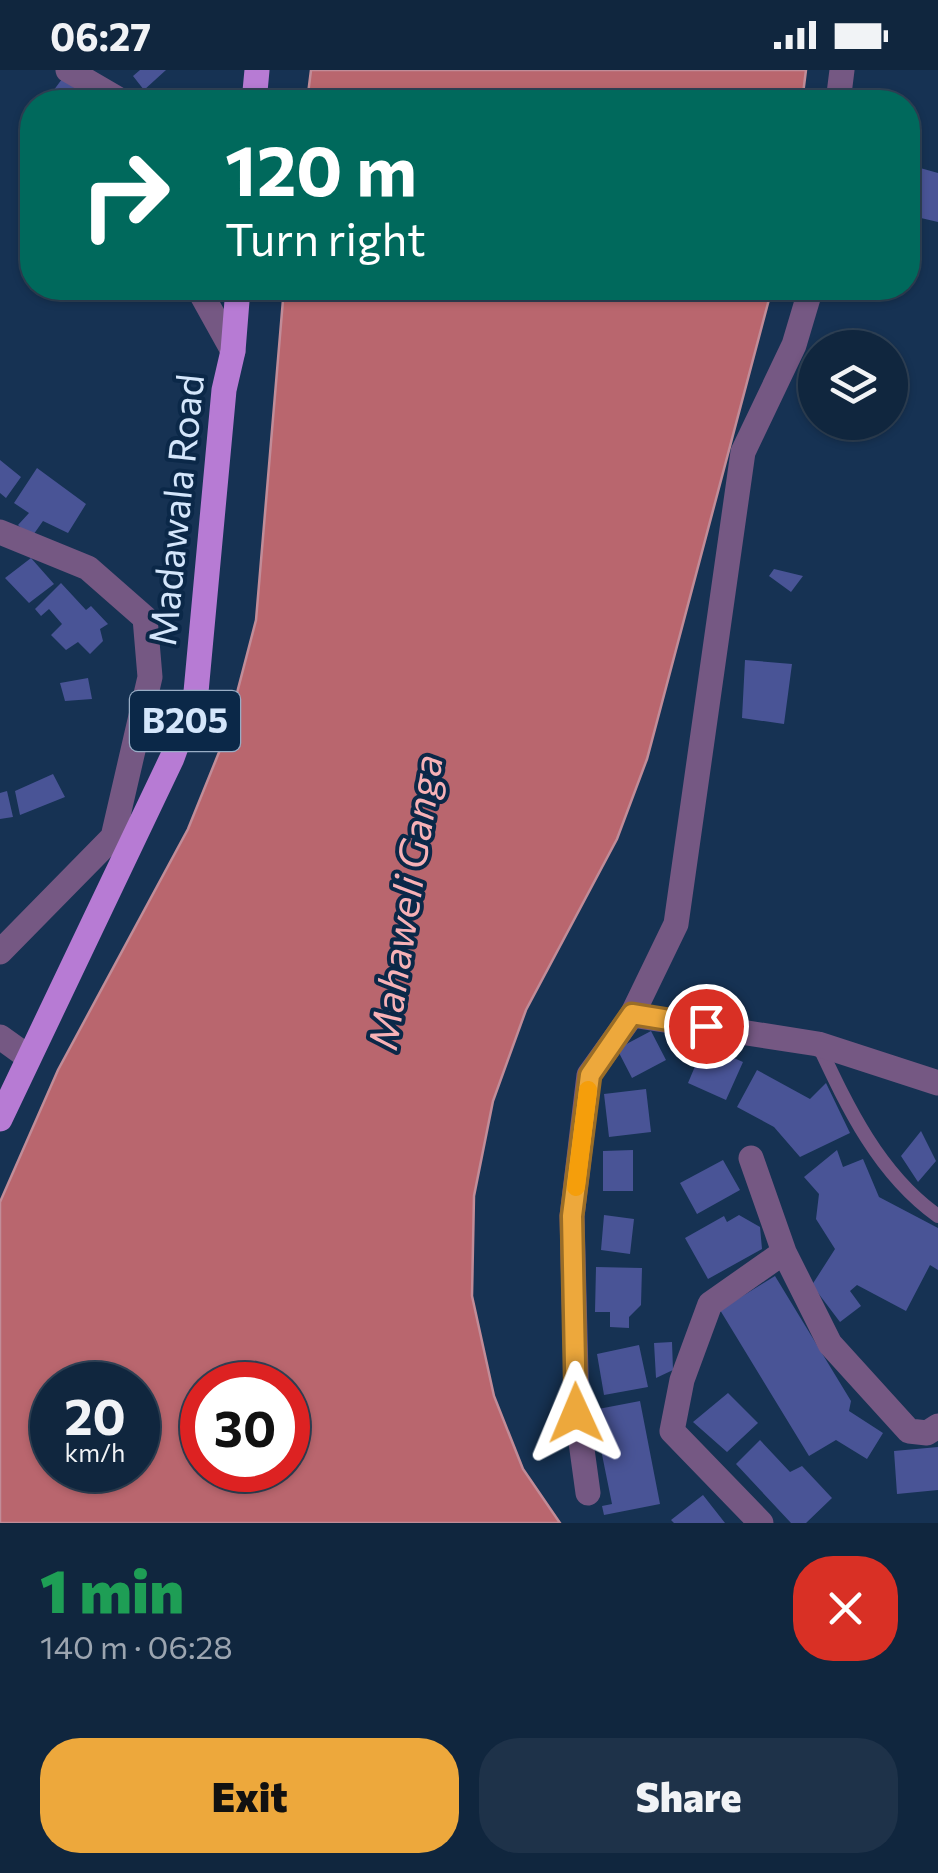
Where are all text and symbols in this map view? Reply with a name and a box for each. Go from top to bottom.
text: 06:27 [50,12,151,59]
text: 120 m [225,125,417,210]
icon: right [60,130,190,260]
text: Turn right [225,210,426,265]
map controls [798,330,908,440]
button: layers [798,330,908,440]
street label: Madawala Road [137,372,212,648]
road number: B205 [130,691,240,751]
water label: Mahaweli Ganga [356,751,451,1053]
pin [664,984,749,1069]
icon: arrive [679,999,734,1054]
position arrow [524,1361,628,1465]
speed limit sign: 30 [180,1362,310,1492]
text: 20 [64,1384,126,1445]
text: km/h [65,1437,125,1467]
text: 1 min [40,1552,184,1625]
button: close [793,1556,898,1661]
text: 140 m · 06:28 [40,1626,233,1666]
button: Exit [40,1738,459,1853]
button: Share [479,1738,898,1853]

